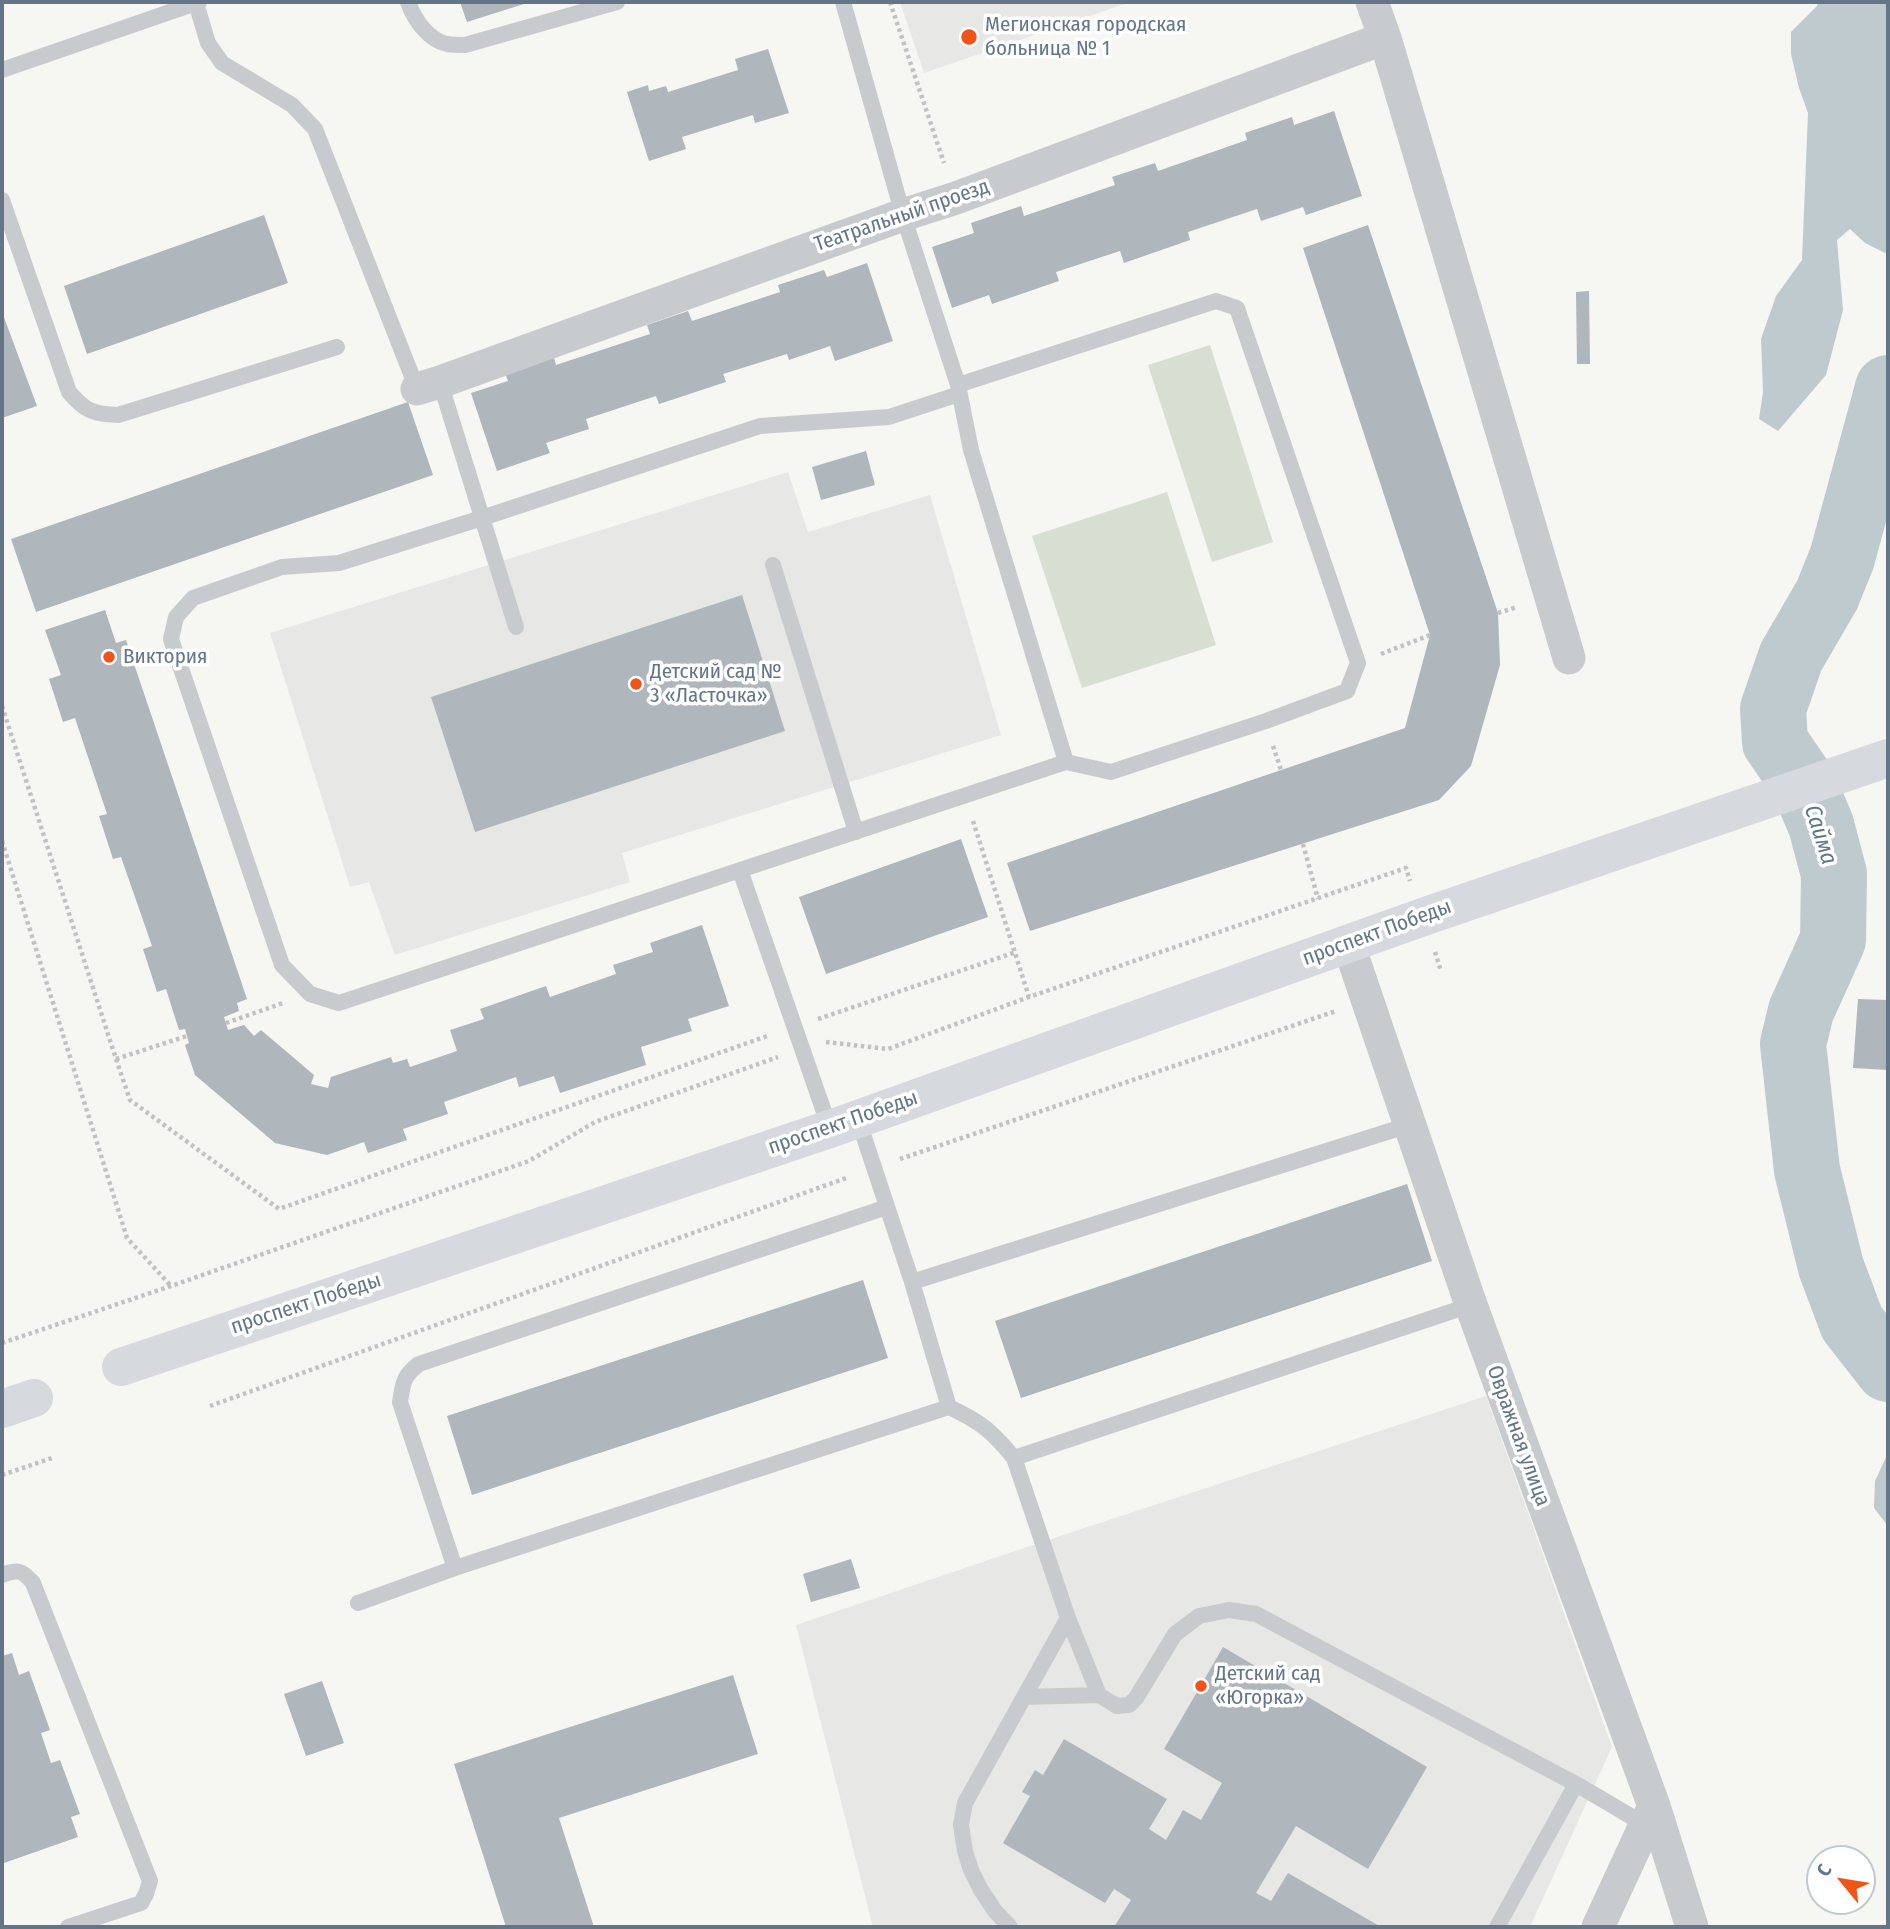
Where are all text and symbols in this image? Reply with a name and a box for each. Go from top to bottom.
place label: Мегионская городская больница № 1 [985,12,1187,62]
marker: Мегионская городская больница № 1 [959,27,979,47]
street label: Театральный проезд [811,174,993,258]
place label: Виктория [123,644,208,670]
marker: Виктория [101,649,117,665]
place label: Детский сад № 3 «Ласточка» [650,659,782,709]
marker: Детский сад № 3 «Ласточка» [628,676,644,692]
water label: Сайма [1797,802,1843,868]
street label: проспект Победы [1299,894,1455,972]
street label: проспект Победы [765,1086,921,1160]
street label: проспект Победы [228,1268,384,1340]
street label: Овражная улица [1481,1362,1555,1510]
place label: Детский сад «Югорка» [1215,1661,1321,1711]
marker: Детский сад «Югорка» [1193,1678,1209,1694]
north arrow [1806,1845,1876,1915]
text: С [1812,1860,1837,1880]

